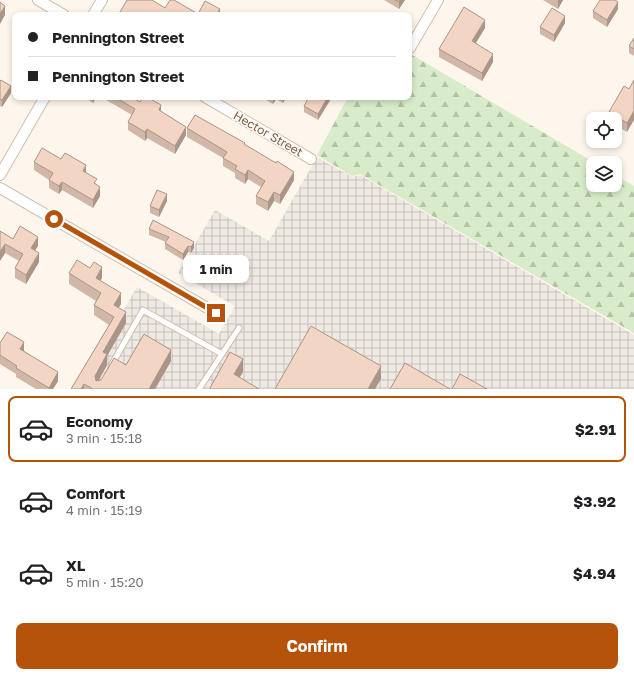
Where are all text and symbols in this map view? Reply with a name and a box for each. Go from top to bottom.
text: Pennington Street [52,28,184,46]
text: Pennington Street [52,67,184,85]
street label: Hector Street [231,108,306,160]
map controls [586,112,622,192]
button: locate [586,112,622,148]
button: layers [586,156,622,192]
route start [45,210,63,228]
callout: 1 min [183,255,249,283]
text: 1 min [200,261,232,277]
route end [207,304,225,322]
icon: car [18,411,54,447]
text: Economy [66,412,133,430]
text: $2.91 [575,420,616,438]
text: 3 min · 15:18 [66,430,142,446]
icon: car [18,483,54,519]
text: Comfort [66,484,125,502]
text: $3.92 [573,492,616,510]
text: 4 min · 15:19 [66,502,142,518]
icon: car [18,555,54,591]
text: XL [66,556,85,574]
text: $4.94 [573,564,616,582]
text: 5 min · 15:20 [66,574,144,590]
button: Confirm [16,623,618,669]

